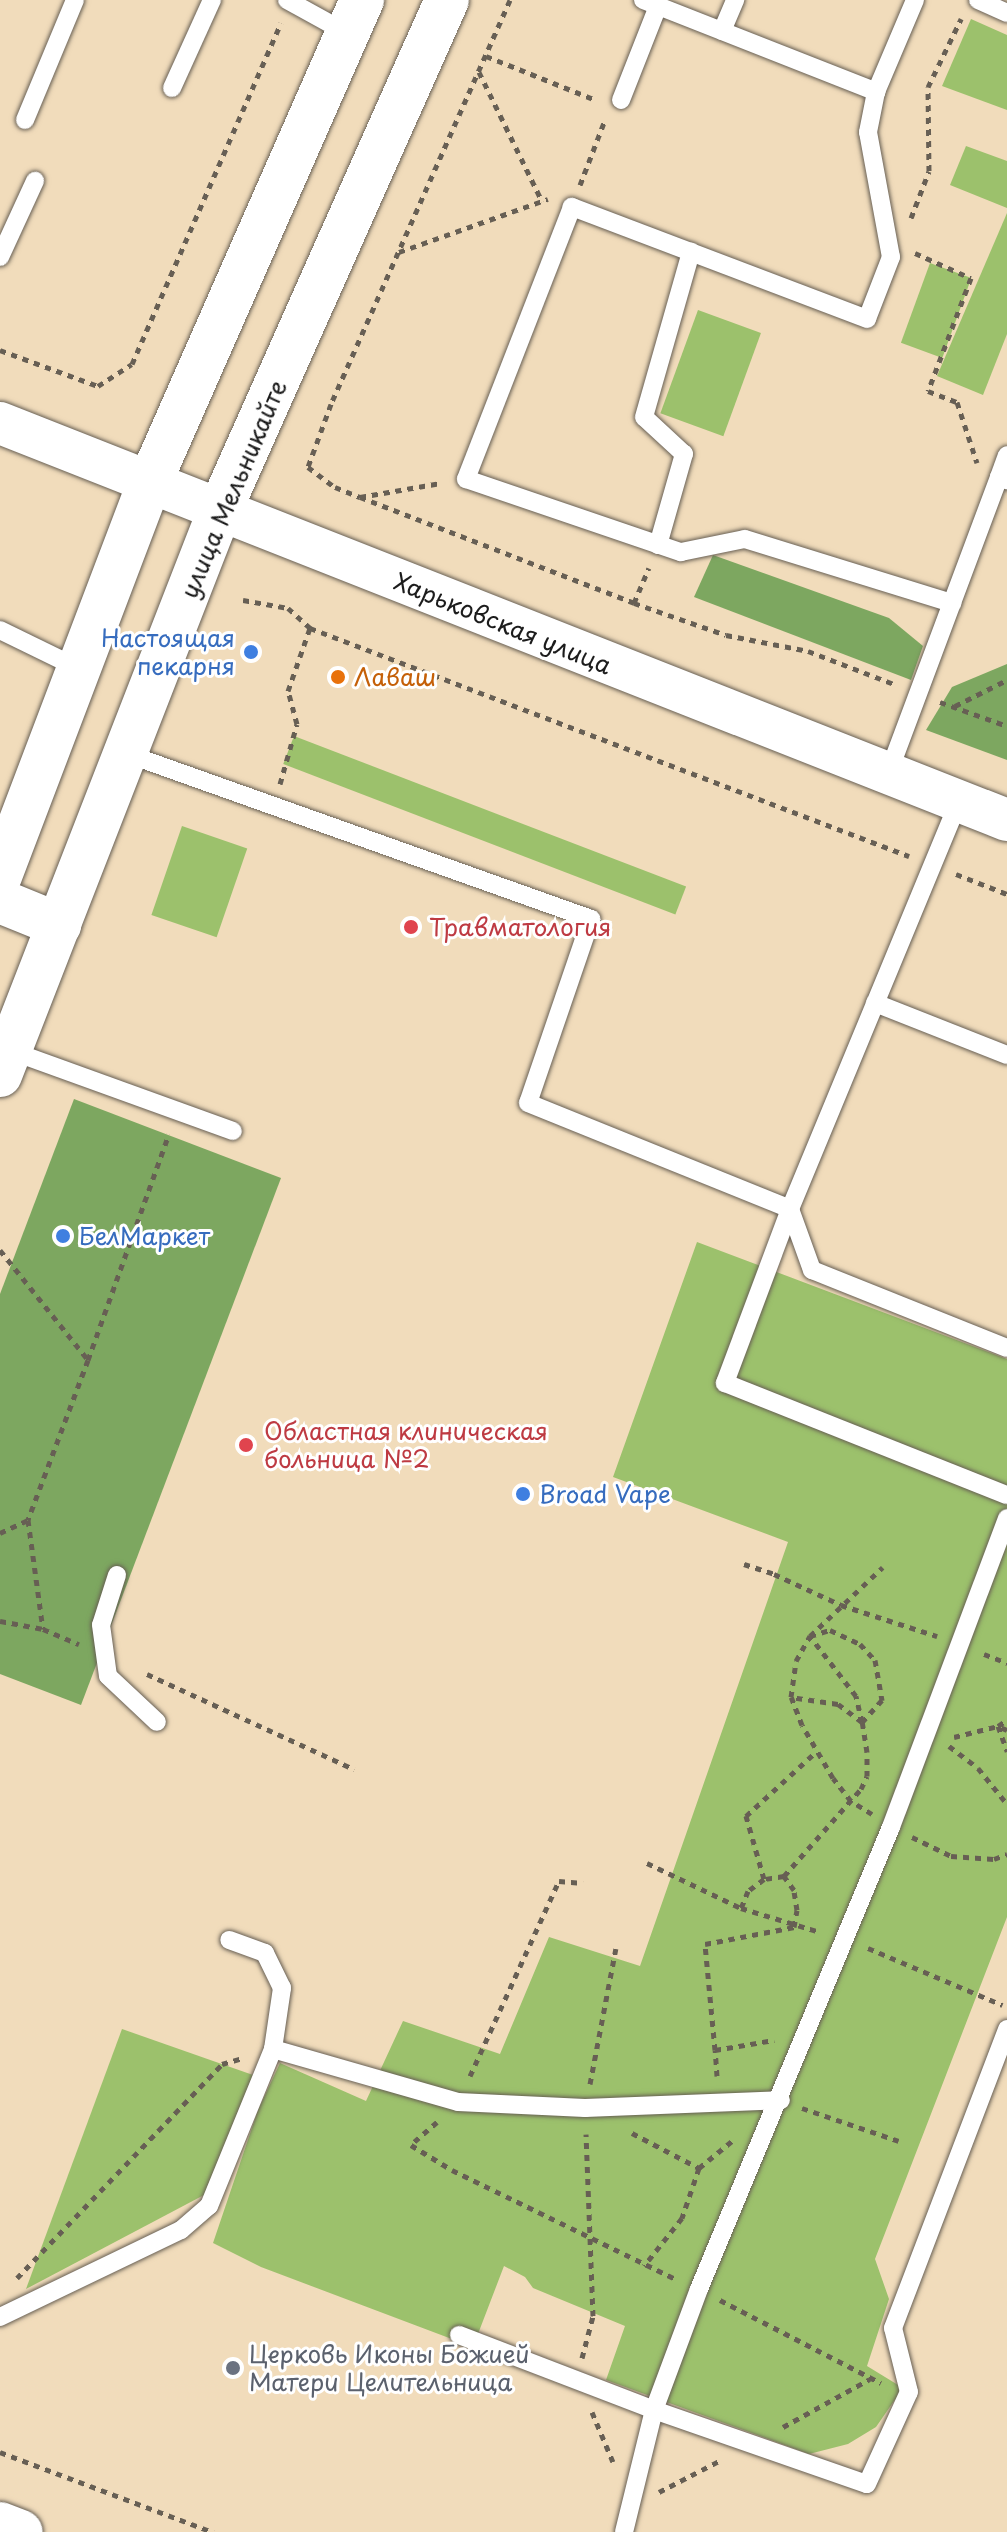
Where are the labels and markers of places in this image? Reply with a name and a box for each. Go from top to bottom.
place label: Настоящая пекарня [101,624,235,680]
marker: Настоящая пекарня [242,643,260,661]
place label: Лаваш [354,663,436,691]
marker: Лаваш [329,668,347,686]
place label: Травматология [429,913,611,941]
marker: Травматология [400,916,422,938]
place label: БелМаркет [79,1222,210,1250]
marker: БелМаркет [54,1227,72,1245]
place label: Областная клиническая больница №2 [264,1417,549,1473]
marker: Областная клиническая больница №2 [235,1434,257,1456]
place label: Broad Vape [539,1480,672,1508]
marker: Broad Vape [514,1485,532,1503]
place label: Церковь Иконы Божией Матери Целительница [249,2340,531,2396]
marker: Церковь Иконы Божией Матери Целительница [224,2359,242,2377]

